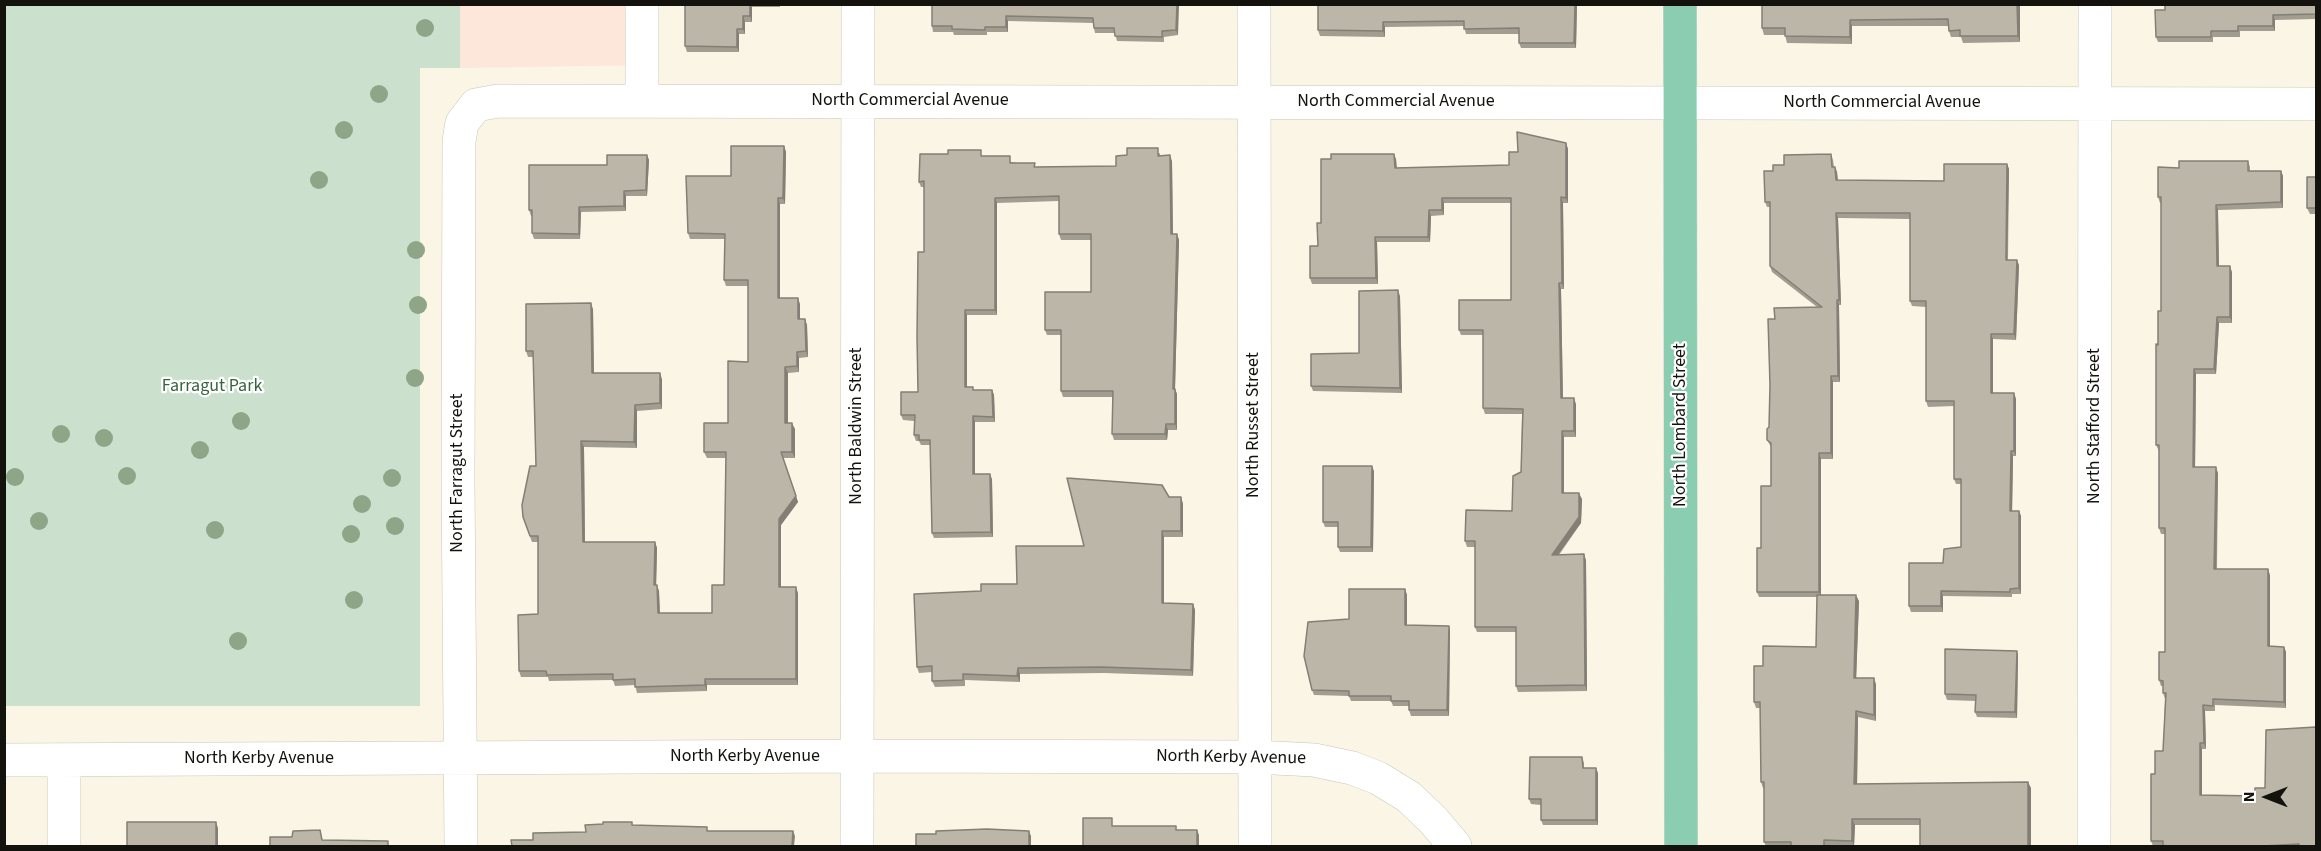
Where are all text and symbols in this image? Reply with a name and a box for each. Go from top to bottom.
street label: North Commercial Avenue [811,90,1009,112]
street label: North Commercial Avenue [1297,91,1495,113]
street label: North Commercial Avenue [1783,92,1981,114]
street label: North Lombard Street [1670,343,1692,507]
street label: North Baldwin Street [846,347,868,505]
street label: North Stafford Street [2084,348,2106,504]
street label: North Russet Street [1243,352,1265,498]
park label: Farragut Park [162,376,262,398]
street label: North Farragut Street [447,393,469,553]
street label: North Kerby Avenue [670,746,820,768]
street label: North Kerby Avenue [1156,746,1306,770]
street label: North Kerby Avenue [184,748,334,770]
north arrow [2237,767,2297,827]
text: N [2238,792,2260,802]

